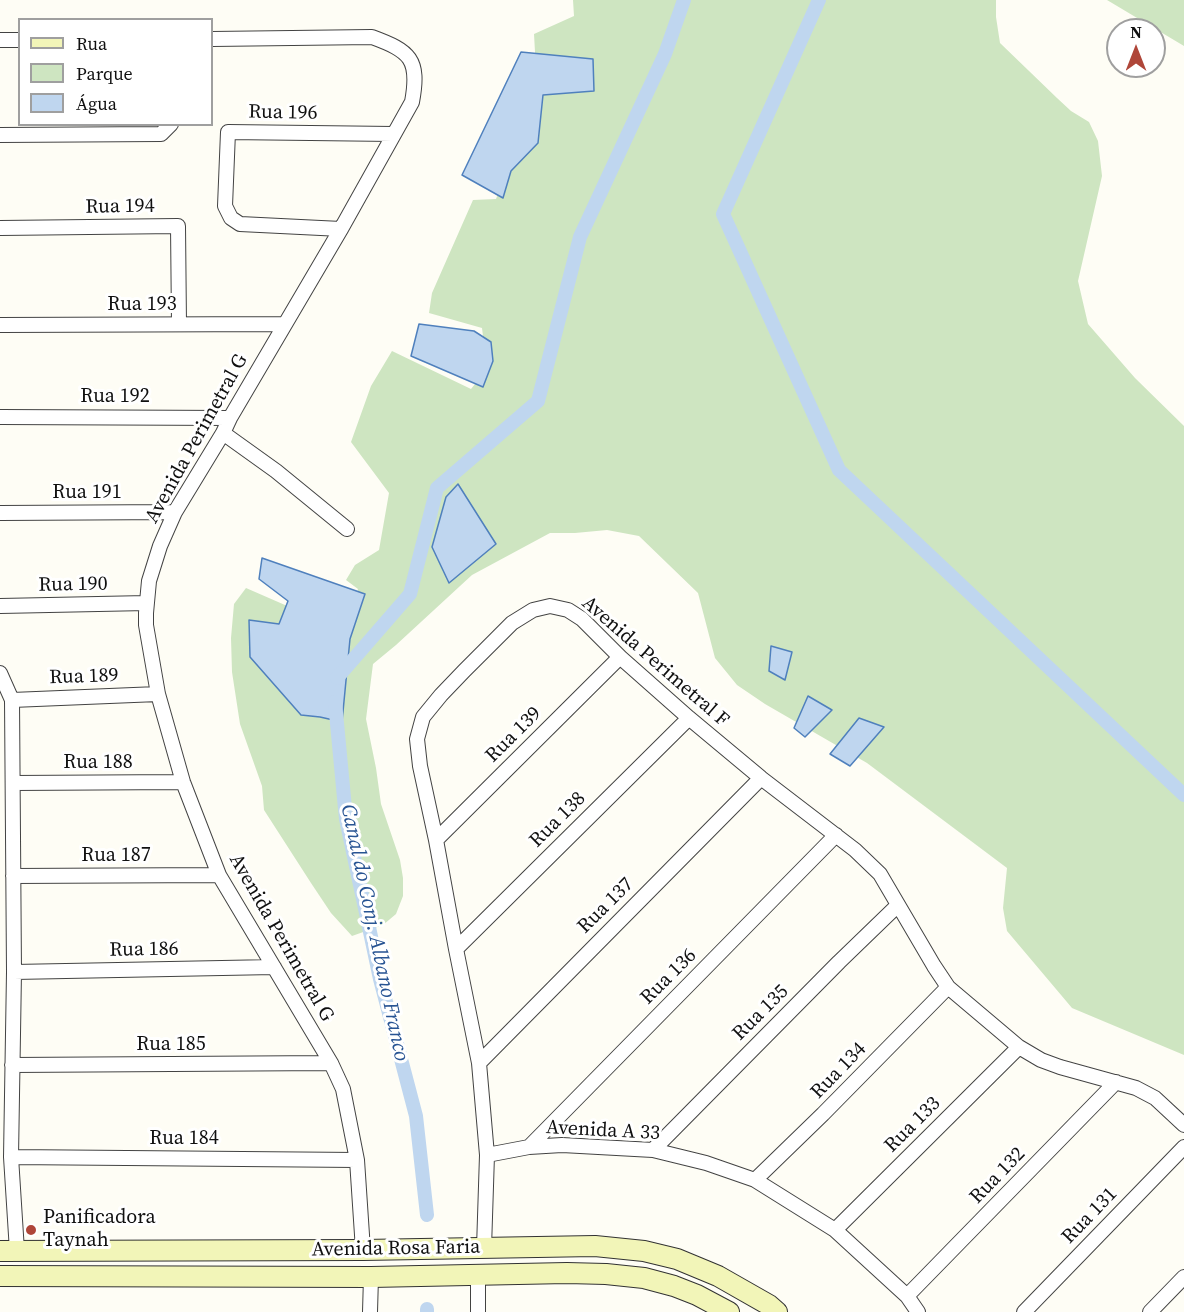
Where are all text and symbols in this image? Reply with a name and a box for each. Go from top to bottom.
legend [18,18,213,126]
north arrow [1106,18,1166,78]
text: N [1130,21,1142,43]
text: Rua [76,31,107,56]
text: Parque [76,61,133,86]
text: Água [76,91,117,116]
street label: Rua 196 [248,100,318,126]
street label: Rua 194 [85,194,155,220]
street label: Rua 193 [107,293,177,317]
street label: Avenida Perimetral G [141,350,253,528]
street label: Rua 192 [80,385,150,409]
street label: Rua 191 [52,481,122,505]
street label: Rua 190 [38,572,108,598]
street label: Avenida Perimetral F [576,591,734,733]
street label: Rua 189 [49,664,119,690]
street label: Rua 139 [481,702,547,768]
street label: Rua 188 [63,751,133,775]
street label: Rua 138 [525,787,591,853]
water label: Canal do Conj. Albano Franco [334,802,414,1064]
street label: Rua 187 [81,844,151,868]
street label: Avenida Perimetral G [223,850,339,1026]
street label: Rua 137 [573,873,639,939]
street label: Rua 186 [109,937,179,963]
street label: Rua 136 [636,944,702,1010]
street label: Rua 135 [728,980,794,1046]
street label: Rua 185 [136,1033,206,1057]
street label: Rua 134 [806,1038,872,1104]
street label: Rua 133 [880,1092,946,1158]
street label: Avenida A 33 [545,1116,661,1146]
street label: Rua 184 [149,1127,219,1151]
street label: Rua 132 [965,1143,1031,1209]
street label: Rua 131 [1057,1183,1123,1249]
place label: Panificadora Taynah [43,1206,156,1253]
marker: Panificadora Taynah [24,1223,38,1237]
street label: Avenida Rosa Faria [311,1236,481,1262]

